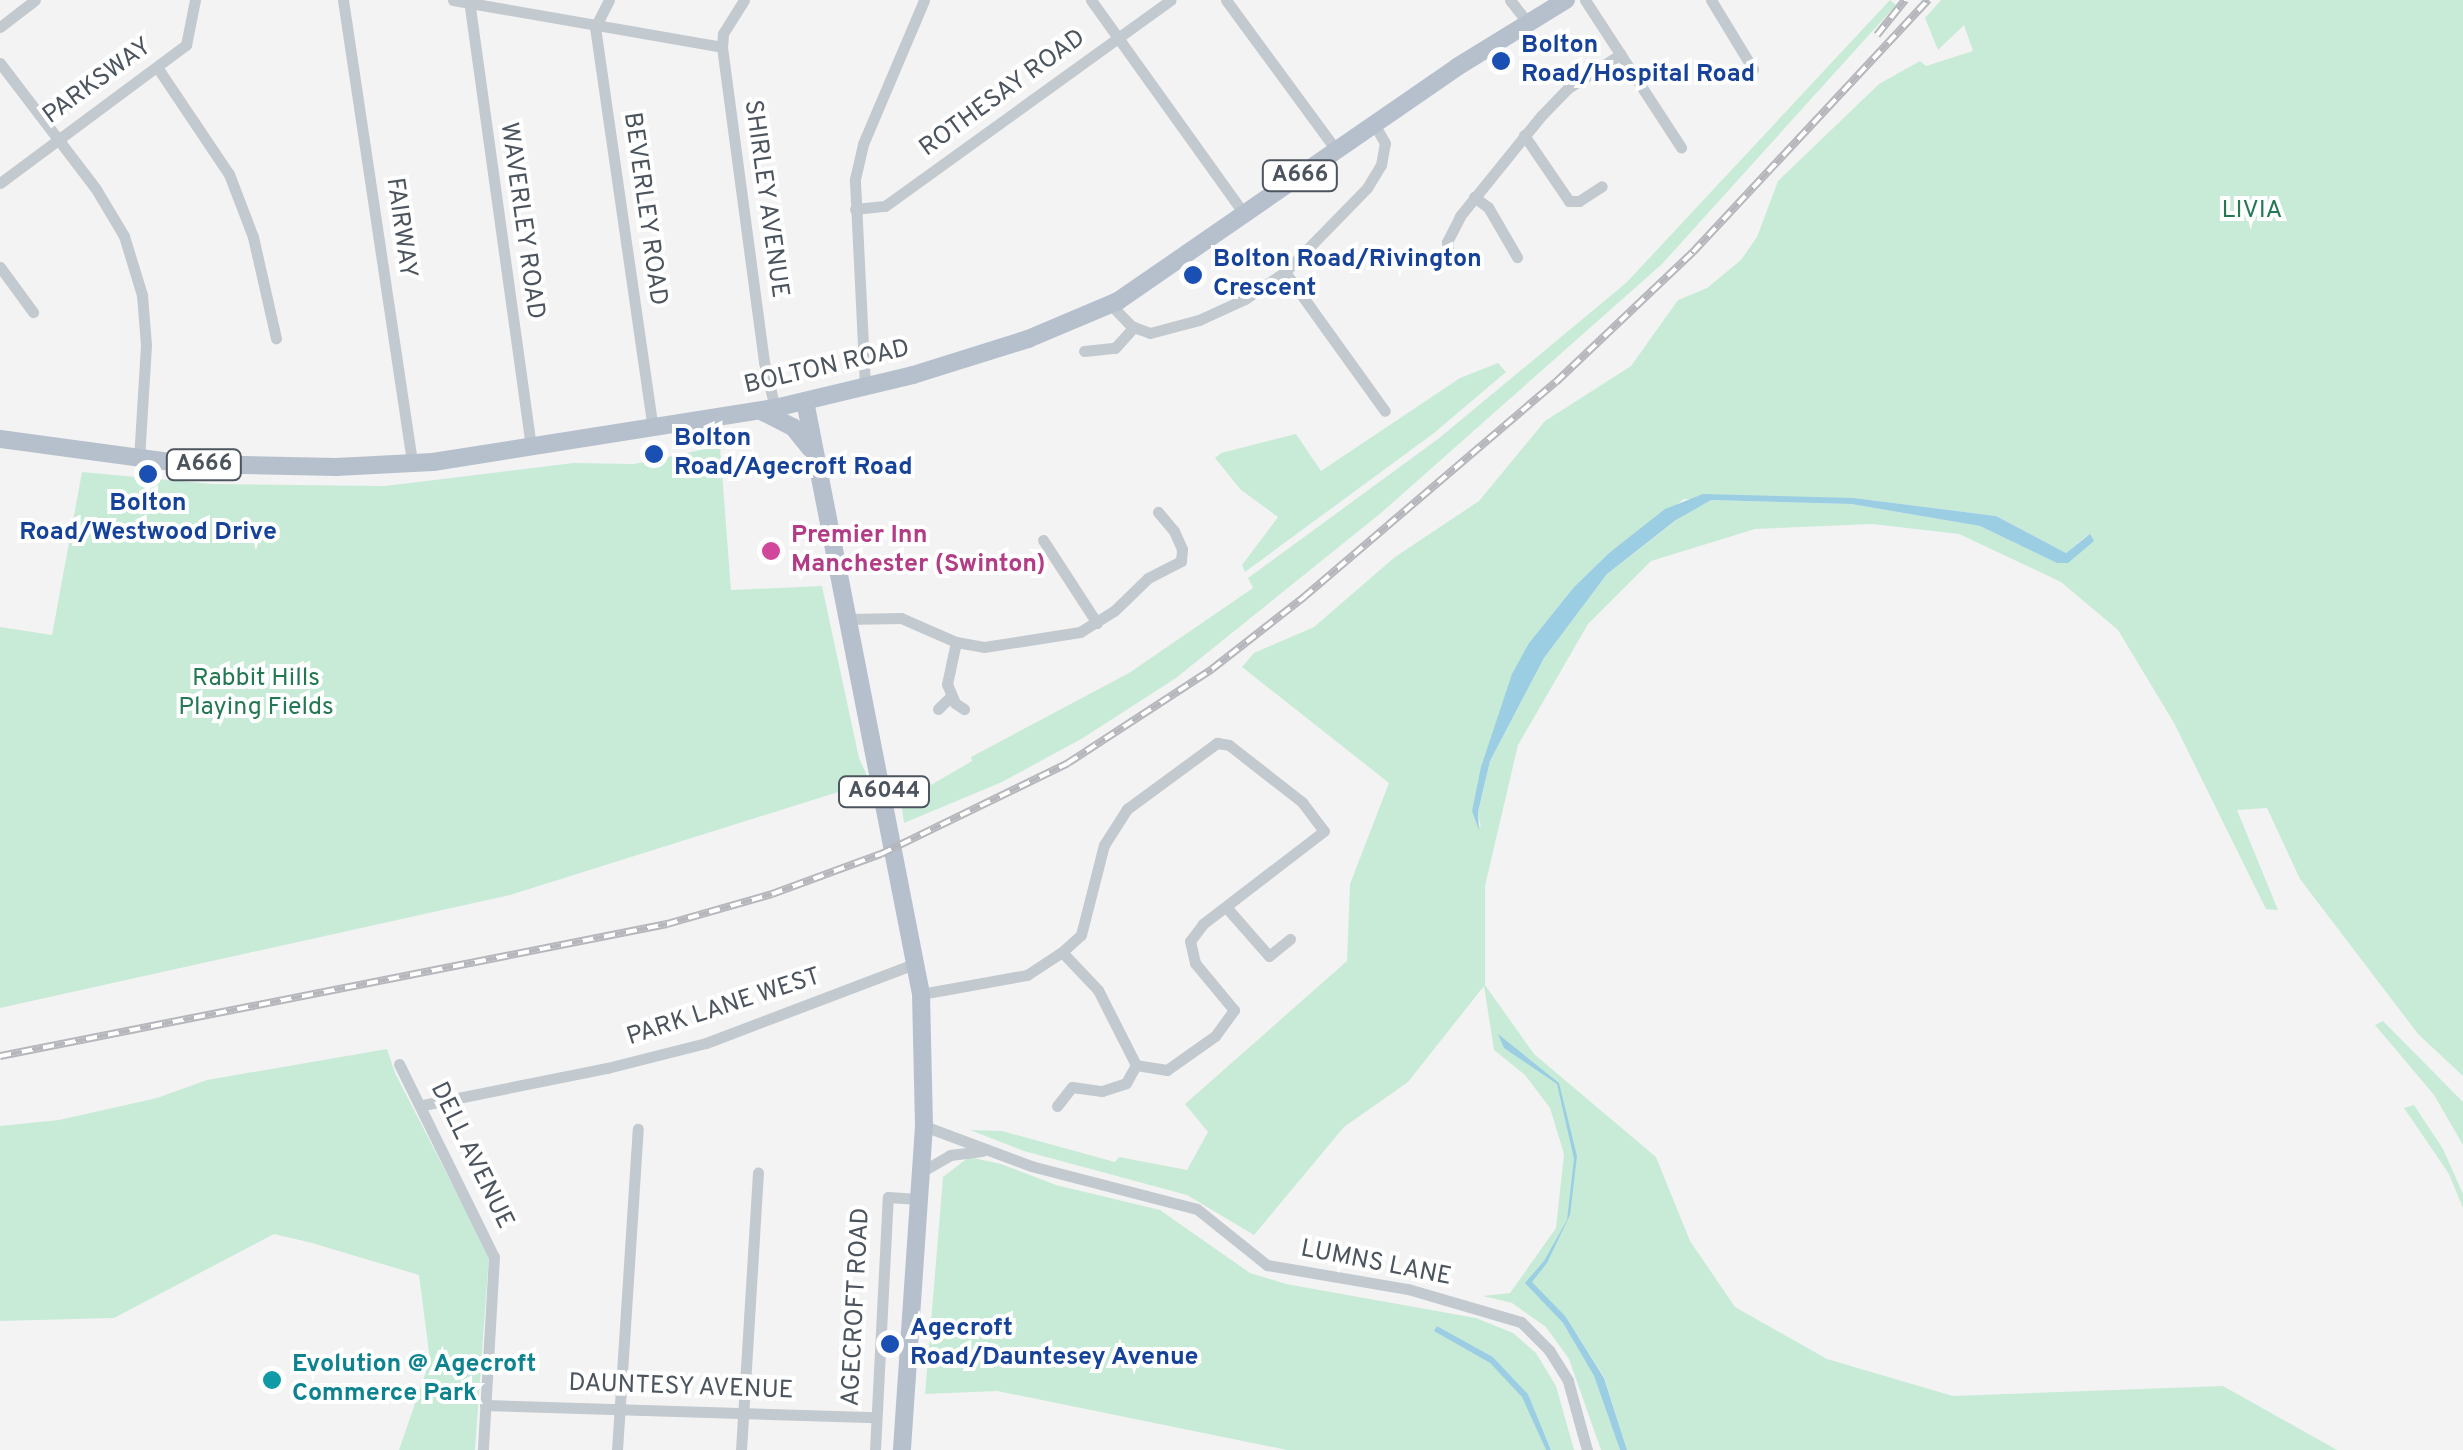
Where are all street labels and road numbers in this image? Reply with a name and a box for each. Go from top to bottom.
street label: ROTHESAY ROAD [914,24,1092,164]
street label: PARKSWAY [38,33,158,131]
street label: SHIRLEY AVENUE [736,97,794,301]
street label: BEVERLEY ROAD [616,110,672,308]
street label: WAVERLEY ROAD [492,120,550,322]
road number: A666 [1260,159,1340,193]
street label: FAIRWAY [378,176,422,280]
street label: BOLTON ROAD [741,334,913,402]
road number: A666 [164,448,244,482]
road number: A6044 [836,775,932,809]
street label: PARK LANE WEST [623,962,825,1054]
street label: DELL AVENUE [422,1077,520,1235]
street label: AGECROFT ROAD [837,1206,877,1408]
street label: LUMNS LANE [1298,1235,1454,1293]
street label: DAUNTESY AVENUE [567,1369,795,1407]

